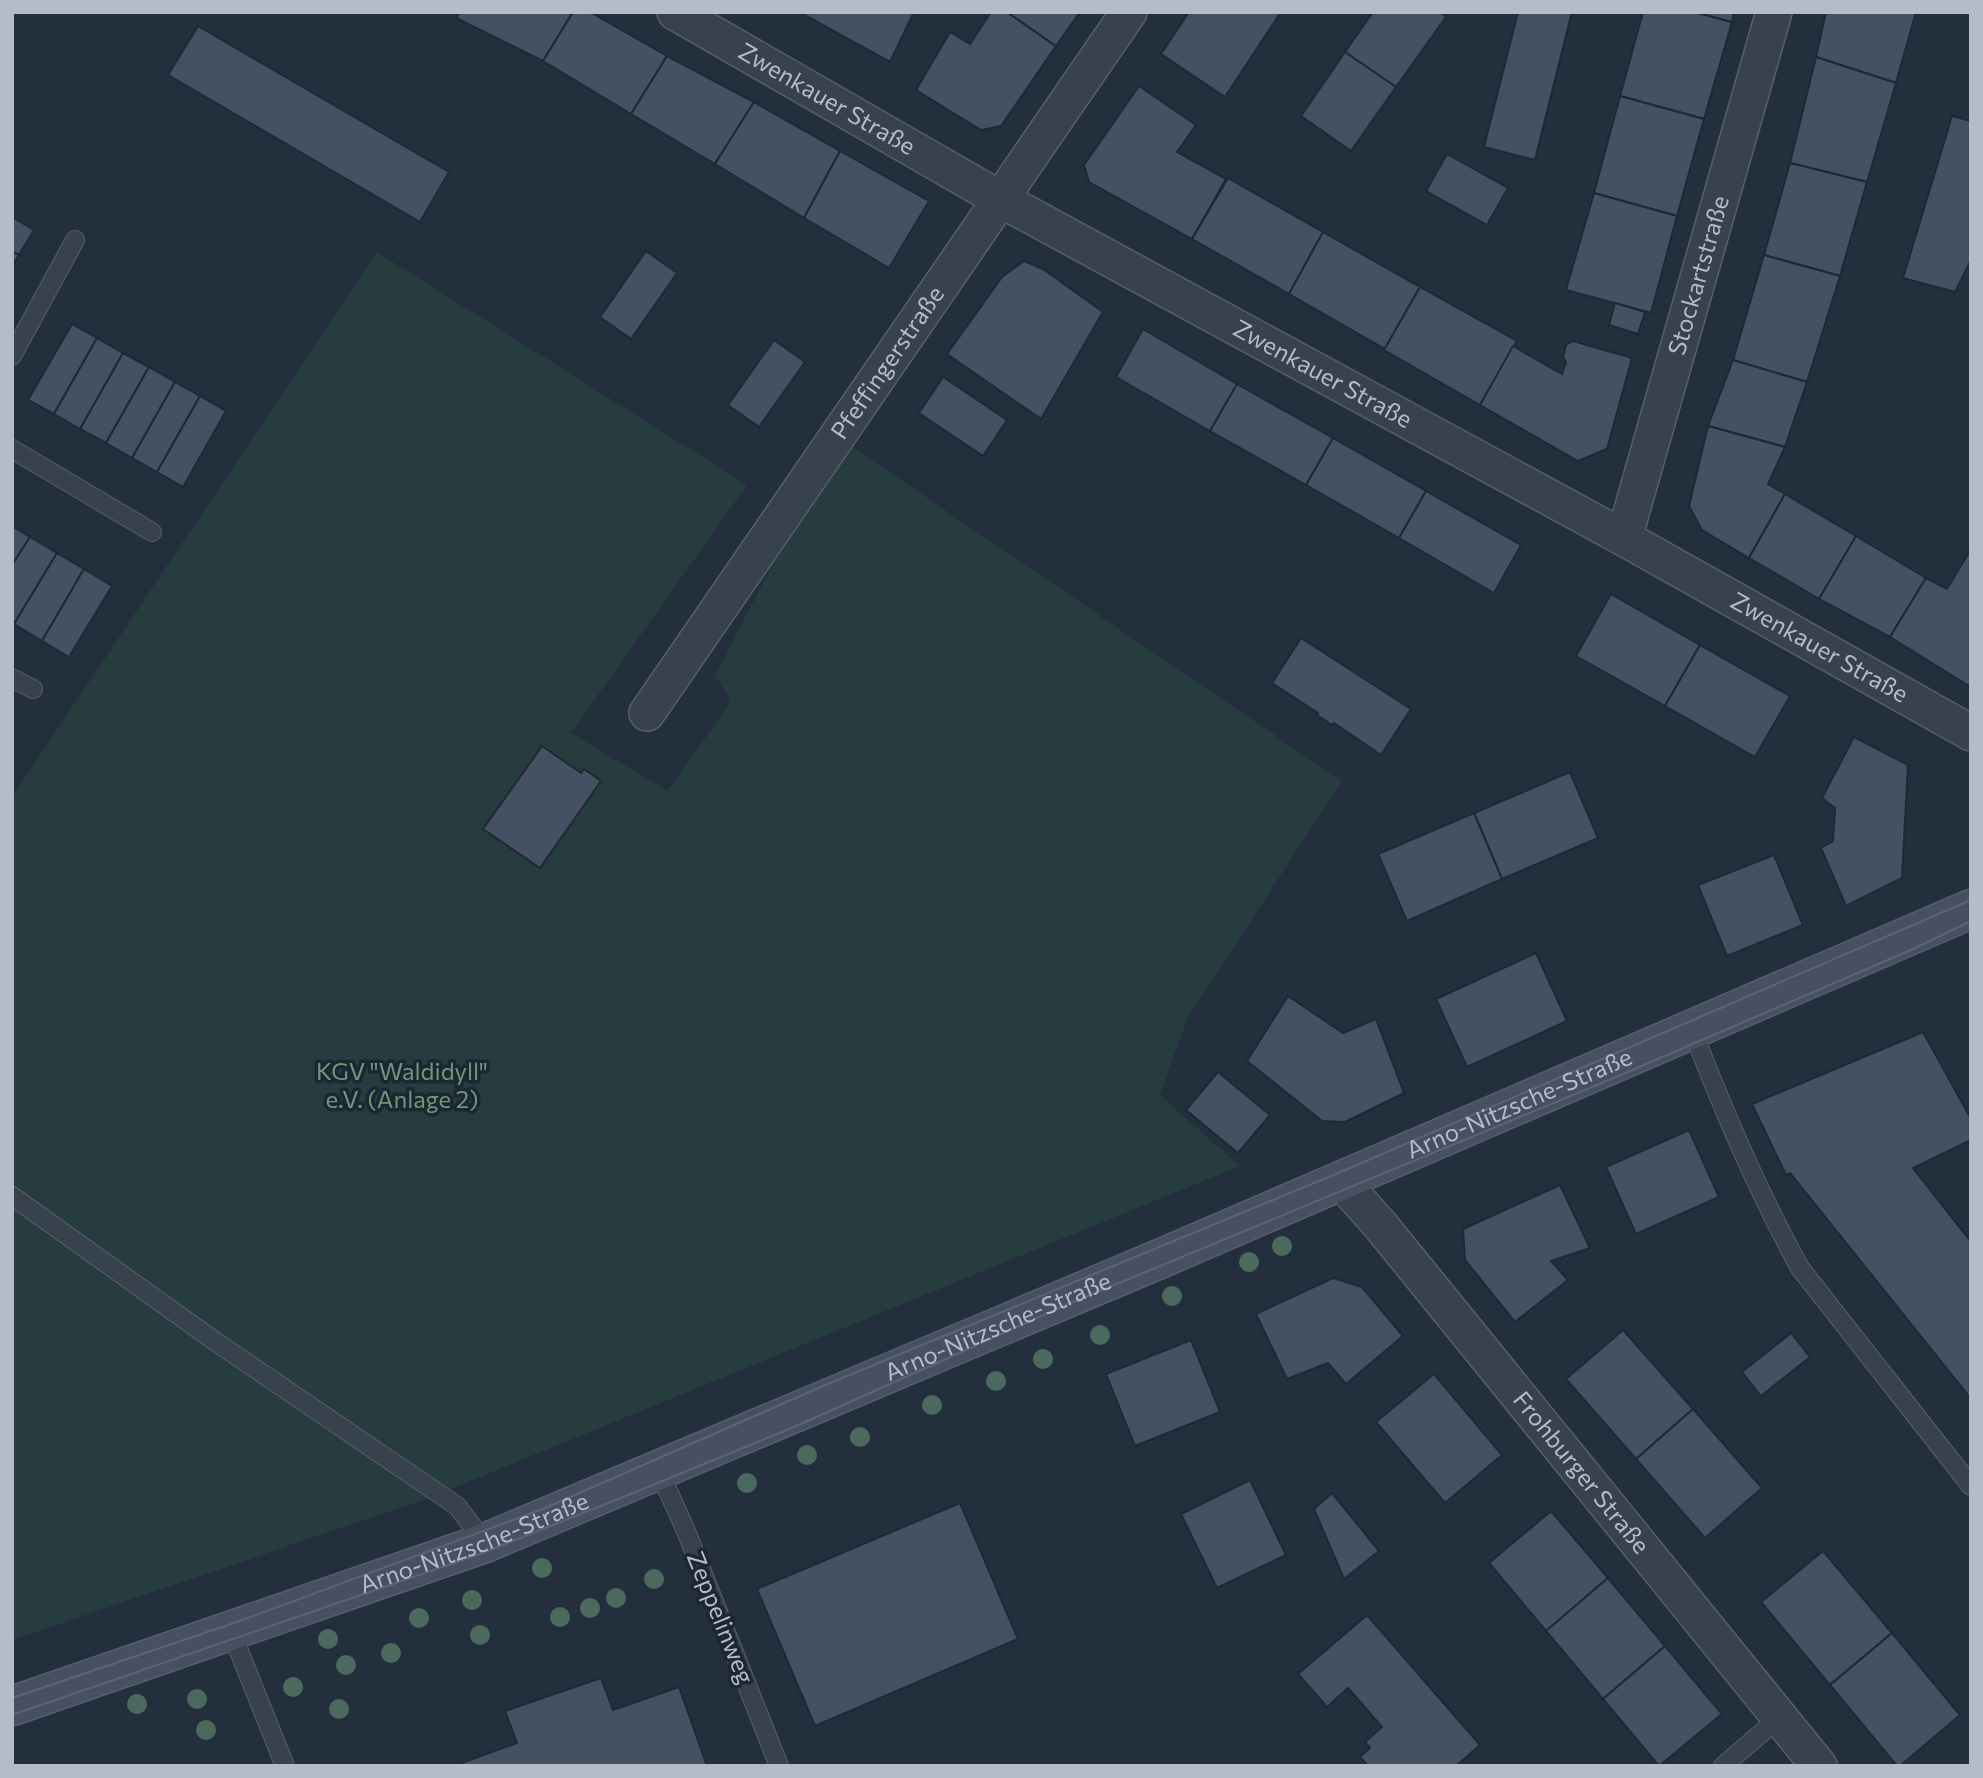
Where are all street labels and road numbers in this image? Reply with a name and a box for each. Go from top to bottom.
street label: Zwenkauer Straße [734,36,921,160]
street label: Stockartstraße [1661,192,1734,358]
street label: Pfeffingerstraße [824,280,949,444]
street label: Zwenkauer Straße [1229,313,1418,433]
street label: Zwenkauer Straße [1726,585,1914,708]
street label: Arno-Nitzsche-Straße [1402,1041,1636,1164]
street label: Arno-Nitzsche-Straße [880,1265,1115,1386]
street label: Frohburger Straße [1508,1385,1657,1559]
street label: Arno-Nitzsche-Straße [355,1485,592,1598]
street label: Zeppelinweg [682,1547,761,1688]

